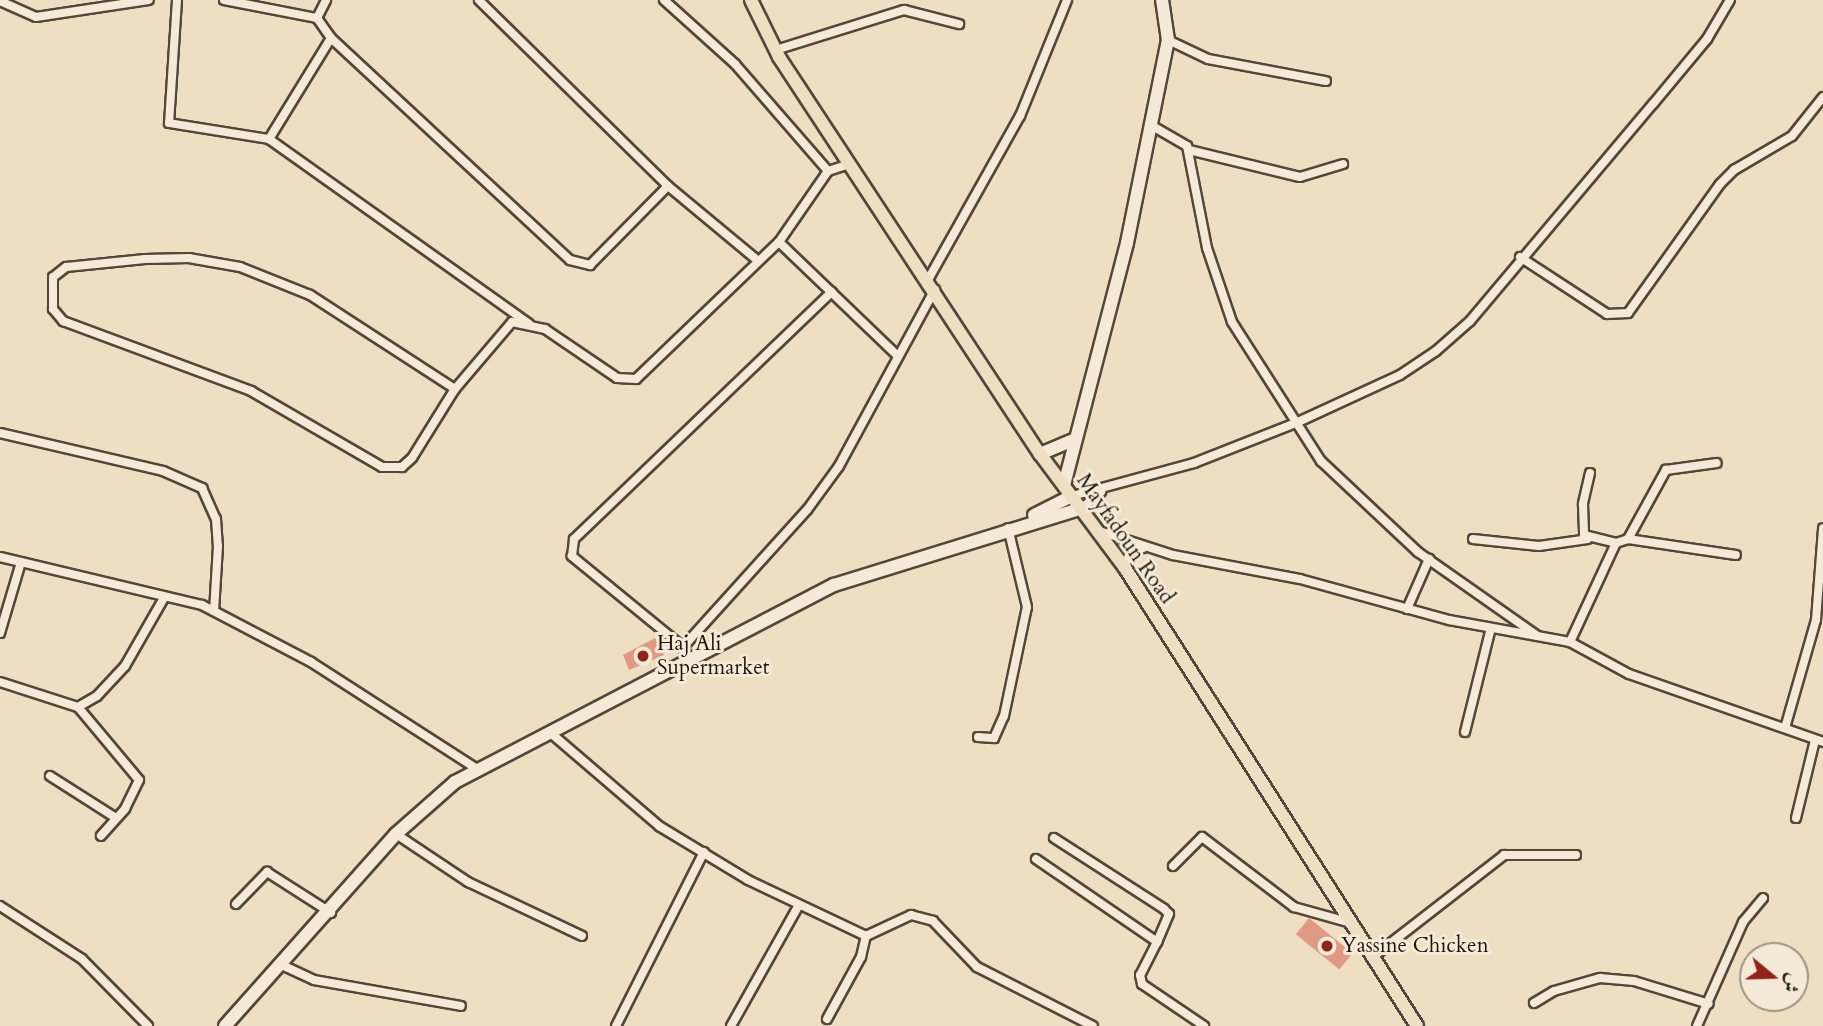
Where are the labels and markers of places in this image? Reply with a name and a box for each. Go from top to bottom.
place label: Haj Ali Supermarket [657,631,769,681]
marker: Haj Ali Supermarket [635,648,651,664]
place label: Yassine Chicken [1341,933,1489,959]
marker: Yassine Chicken [1319,938,1335,954]

